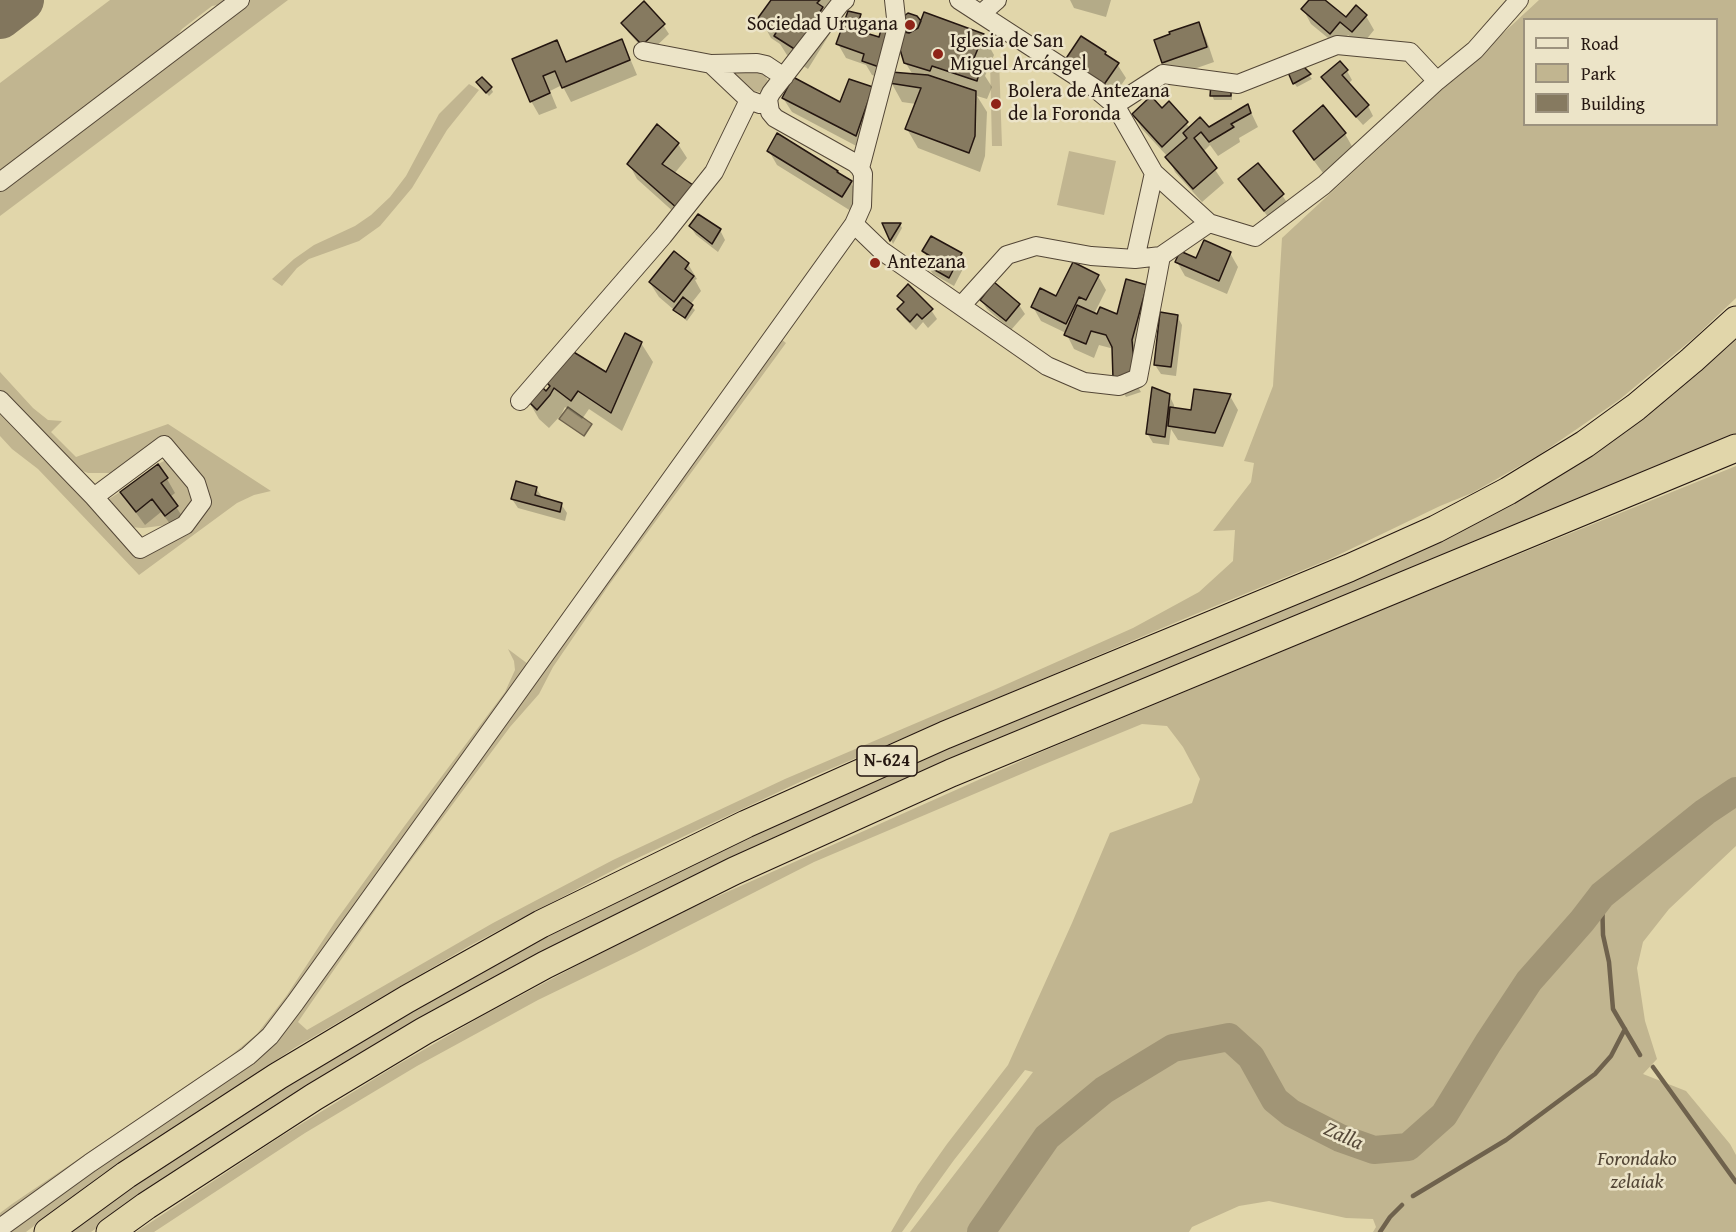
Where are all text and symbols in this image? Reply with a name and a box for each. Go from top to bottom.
place label: Sociedad Urugana [747,13,898,37]
marker: Sociedad Urugana [903,18,917,32]
legend [1523,18,1718,126]
place label: Iglesia de San Miguel Arcángel [950,30,1087,77]
text: Road [1581,30,1619,57]
marker: Iglesia de San Miguel Arcángel [931,47,945,61]
text: Park [1581,60,1616,87]
place label: Bolera de Antezana de la Foronda [1008,80,1170,127]
text: Building [1581,90,1645,117]
marker: Bolera de Antezana de la Foronda [989,97,1003,111]
place label: Antezana [887,251,966,275]
marker: Antezana [868,256,882,270]
road number: N-624 [857,746,917,776]
water label: Zalla [1319,1117,1367,1157]
park label: Forondako zelaiak [1597,1148,1677,1195]

